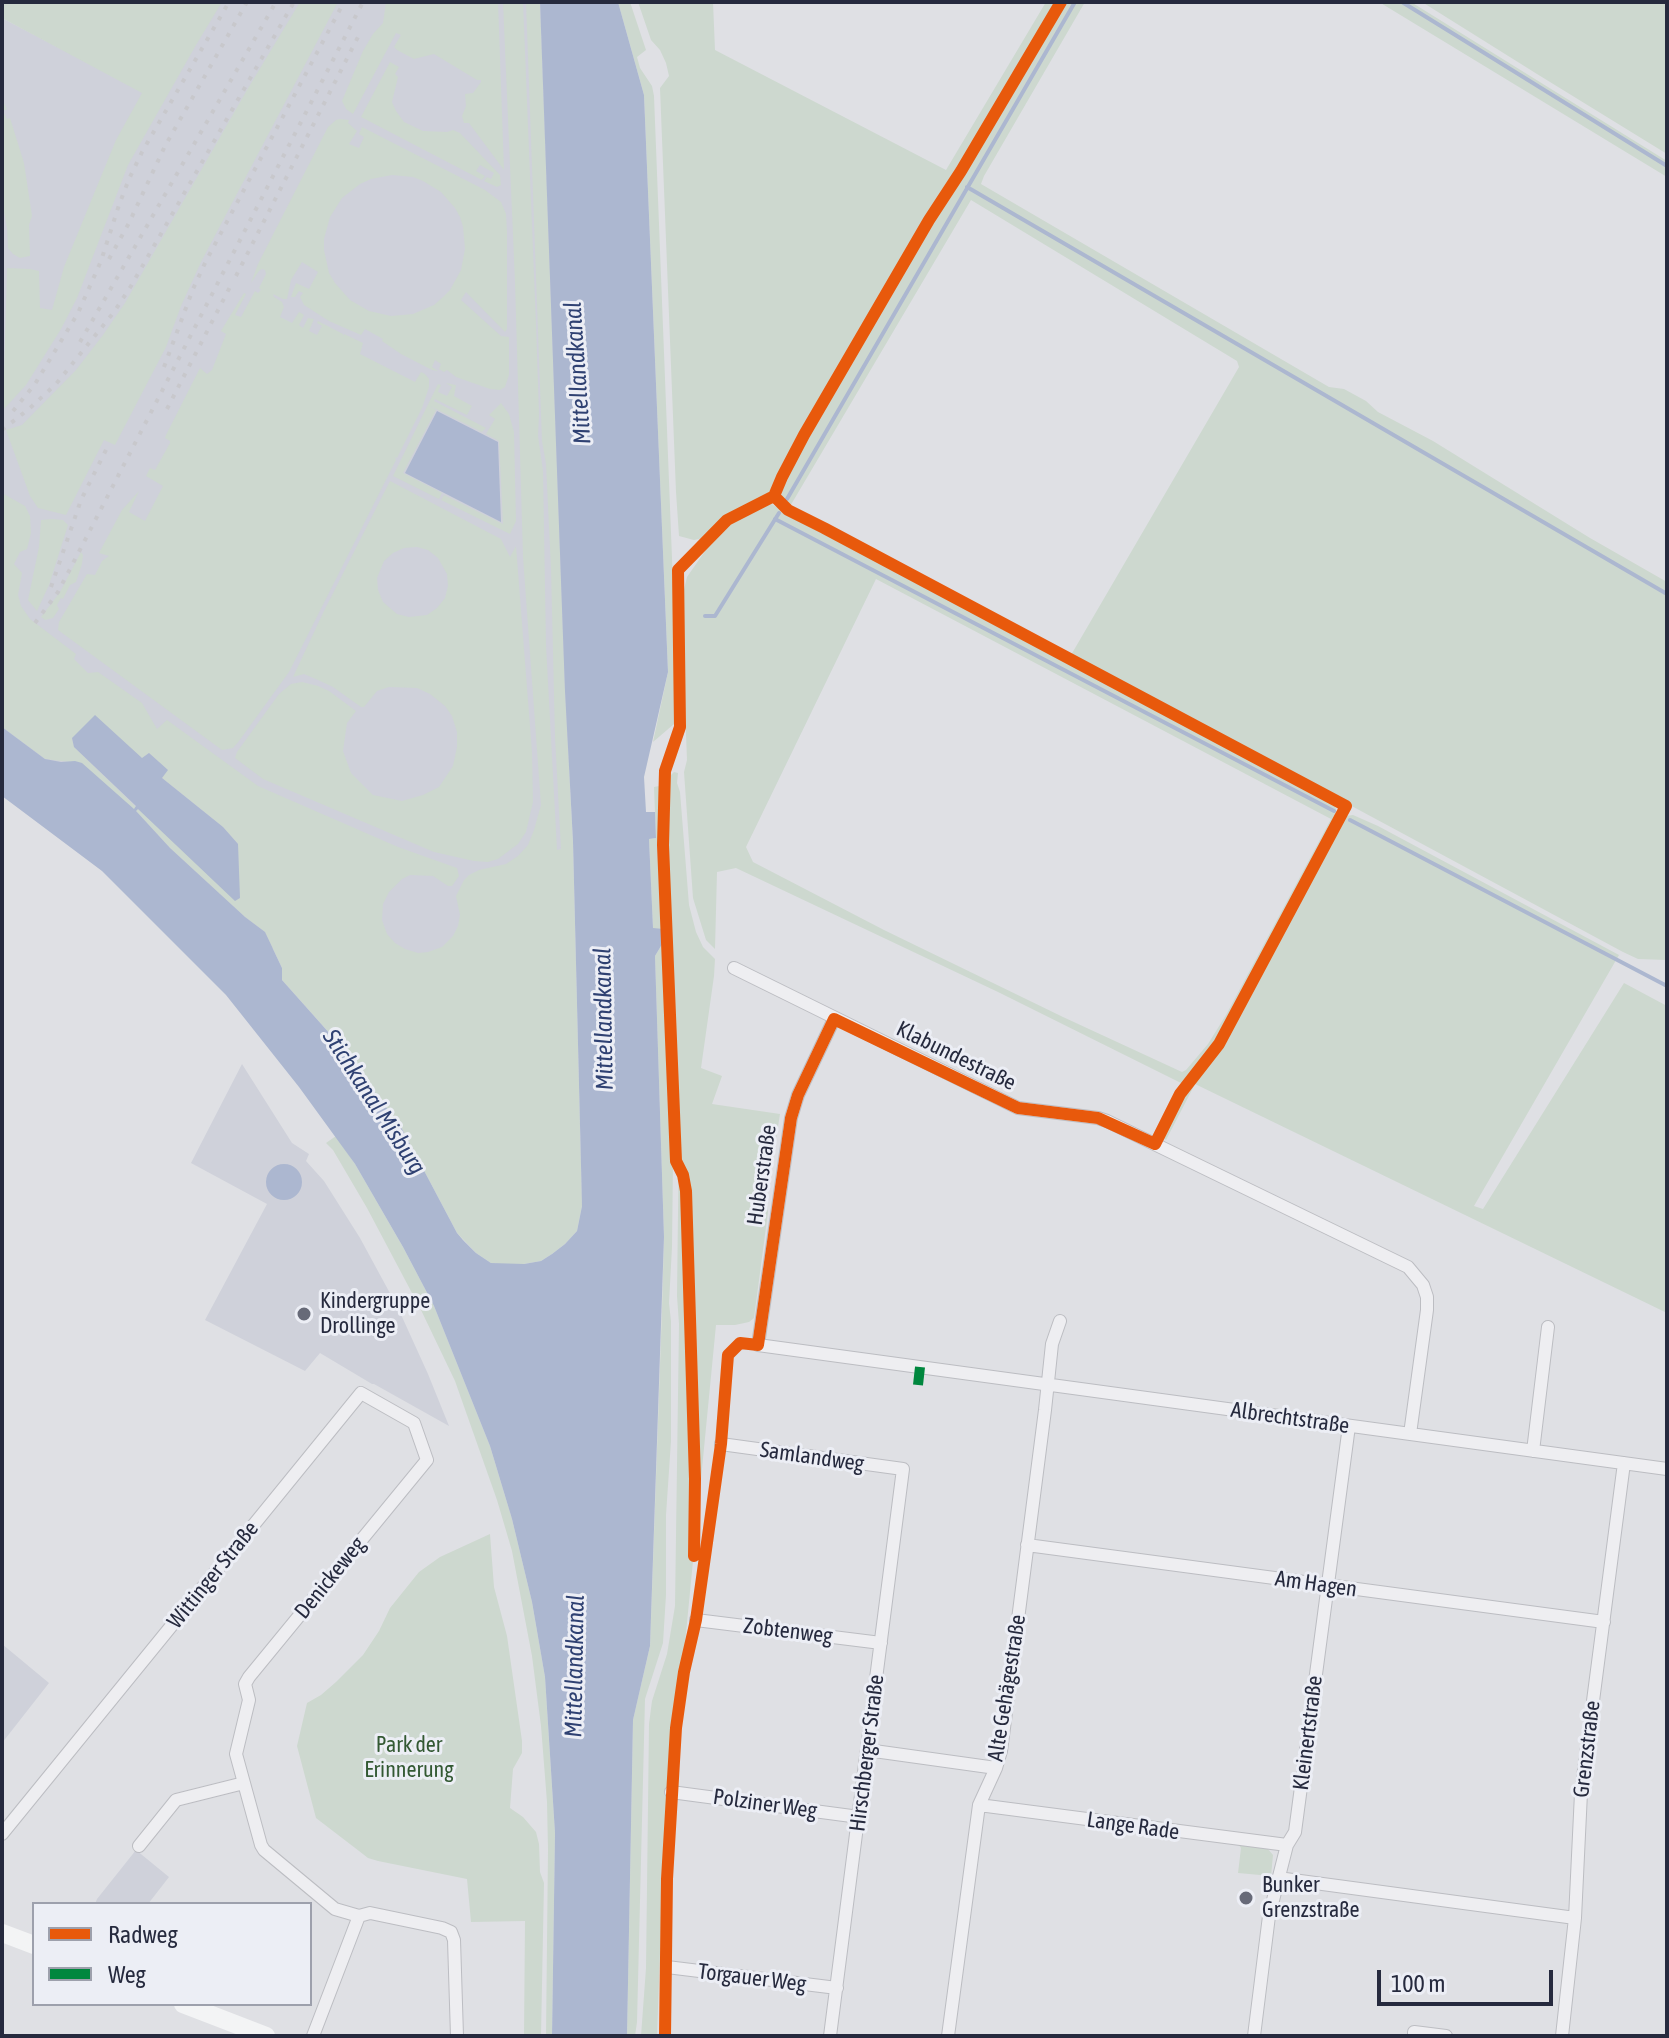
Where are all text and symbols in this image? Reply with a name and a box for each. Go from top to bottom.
water label: Mittellandkanal [559,301,597,445]
water label: Mittellandkanal [588,947,620,1091]
street label: Klabundestraße [892,1016,1020,1096]
water label: Stichkanal Misburg [316,1024,432,1180]
street label: Huberstraße [742,1123,782,1227]
place label: Kindergruppe Drollinge [320,1288,430,1340]
marker: Kindergruppe Drollinge [295,1305,313,1323]
street label: Albrechtstraße [1229,1397,1351,1439]
street label: Samlandweg [758,1437,866,1477]
street label: Wittinger Straße [162,1516,264,1634]
street label: Denickeweg [289,1532,371,1624]
street label: Am Hagen [1273,1565,1359,1603]
water label: Mittellandkanal [559,1594,591,1738]
street label: Zobtenweg [742,1612,834,1650]
street label: Alte Gehägestraße [982,1613,1032,1763]
street label: Hirschberger Straße [844,1673,890,1833]
street label: Kleinertstraße [1288,1674,1328,1792]
street label: Grenzstraße [1568,1699,1606,1799]
park label: Park der Erinnerung [364,1732,454,1784]
street label: Polziner Weg [711,1784,819,1824]
street label: Lange Rade [1085,1806,1181,1846]
place label: Bunker Grenzstraße [1262,1872,1359,1924]
marker: Bunker Grenzstraße [1237,1889,1255,1907]
legend [32,1902,312,2006]
text: Radweg [108,1921,178,1948]
scale bar [1381,1954,1557,2004]
street label: Torgauer Weg [696,1958,808,1998]
text: Weg [108,1961,146,1988]
text: 100 m [1391,1970,1445,1997]

